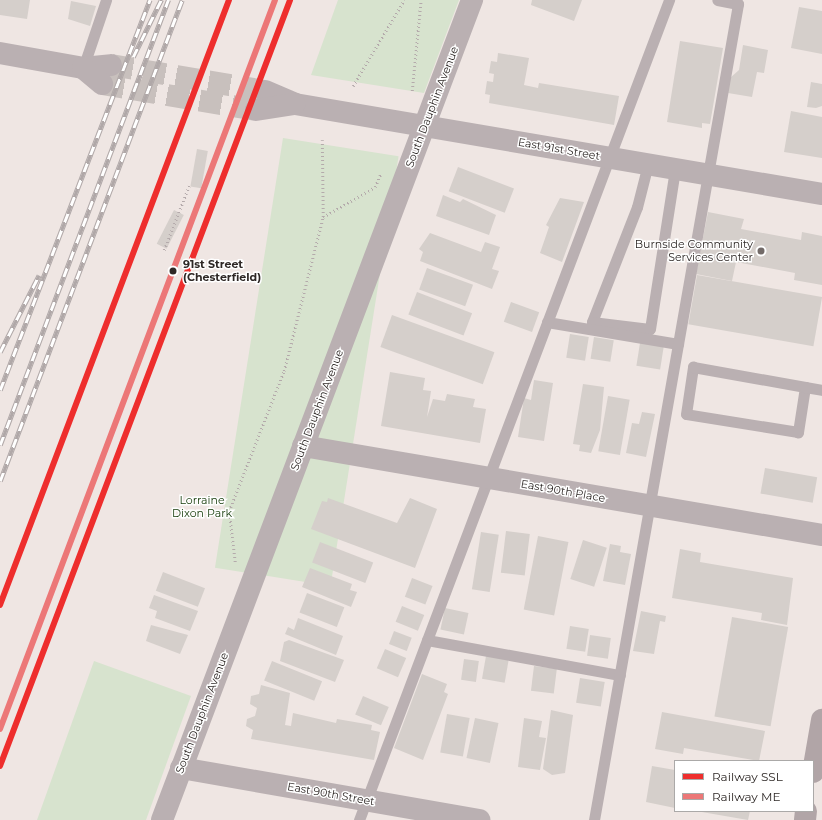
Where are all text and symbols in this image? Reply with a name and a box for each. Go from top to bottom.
street label: South Dauphin Avenue [403,45,461,169]
street label: East 91st Street [517,135,601,163]
place label: Burnside Community Services Center [635,238,753,264]
marker: Burnside Community Services Center [756,246,766,256]
place label: 91st Street (Chesterfield) [183,258,261,284]
marker: 91st Street (Chesterfield) [166,264,180,278]
street label: South Dauphin Avenue [288,348,346,472]
street label: East 90th Place [520,477,606,505]
park label: Lorraine Dixon Park [172,494,232,520]
street label: South Dauphin Avenue [173,651,231,775]
legend [674,760,814,812]
text: Railway SSL [712,769,783,784]
street label: East 90th Street [286,780,376,808]
text: Railway ME [712,789,780,804]

